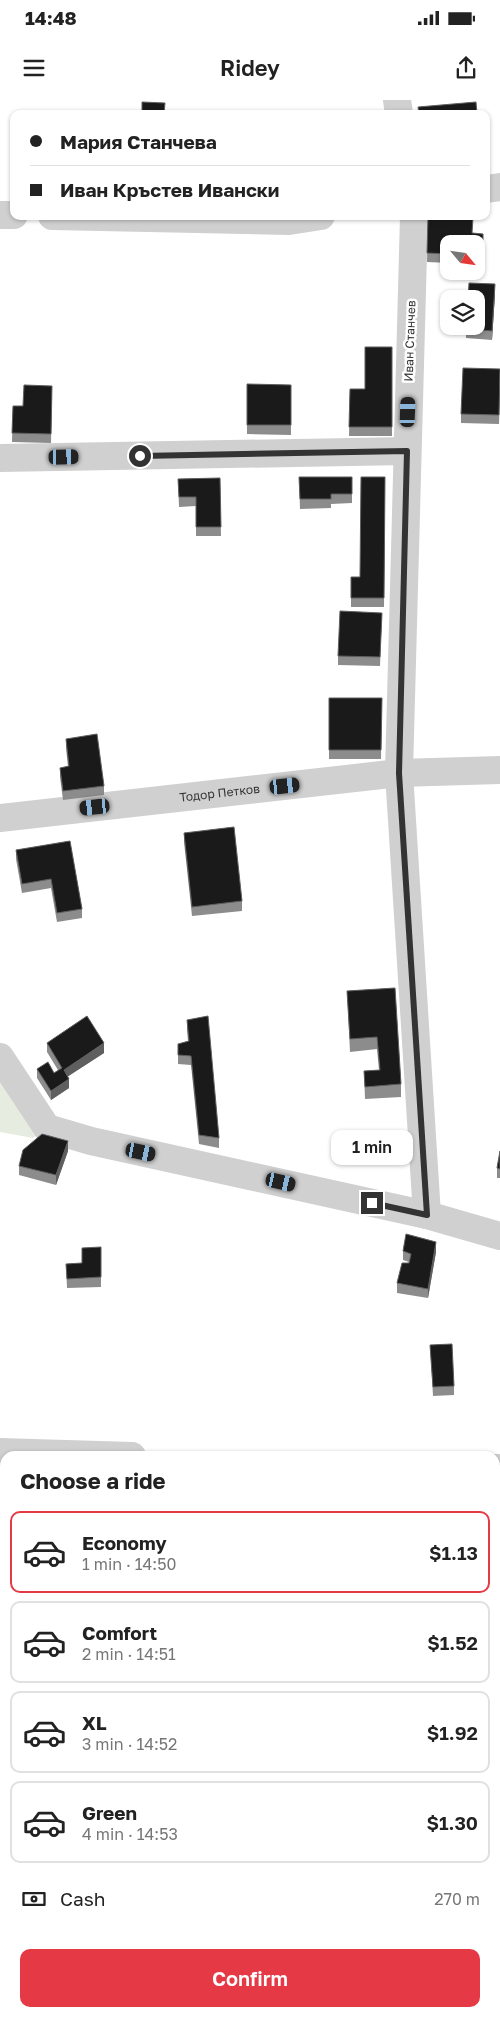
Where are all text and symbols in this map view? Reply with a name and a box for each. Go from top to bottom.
text: 14:48 [25,6,77,29]
icon: menu [20,54,48,82]
text: Ridey [220,54,280,81]
icon: share [452,54,480,82]
text: Мария Станчева [60,130,217,153]
text: Иван Кръстев Ивански [60,178,279,201]
north arrow [440,235,485,280]
map controls [440,235,485,335]
button: layers [440,290,485,335]
street label: Иван Станчев [401,300,418,382]
car [399,397,416,427]
route start [129,445,151,467]
car [48,449,79,465]
car [269,777,300,795]
street label: Тодор Петков [179,781,261,805]
car [79,798,110,816]
callout: 1 min [331,1130,413,1166]
text: 1 min [352,1137,392,1157]
car [124,1142,157,1162]
car [264,1171,297,1193]
route end [361,1192,383,1214]
text: Choose a ride [20,1467,166,1494]
icon: car [22,1530,67,1575]
text: Economy [82,1531,167,1554]
text: $1.13 [429,1541,478,1564]
text: 1 min · 14:50 [82,1554,176,1574]
icon: car [22,1620,67,1665]
text: Comfort [82,1621,157,1644]
text: $1.52 [427,1631,478,1654]
text: 2 min · 14:51 [82,1644,176,1664]
icon: car [22,1710,67,1755]
text: XL [82,1711,107,1734]
text: $1.92 [427,1721,478,1744]
text: 3 min · 14:52 [82,1734,177,1754]
icon: car [22,1800,67,1845]
text: Green [82,1801,137,1824]
text: $1.30 [426,1811,478,1834]
text: 4 min · 14:53 [82,1824,178,1844]
icon: cash [20,1885,48,1913]
text: Cash [60,1887,105,1910]
text: 270 m [434,1889,480,1909]
button: Confirm [20,1949,480,2007]

